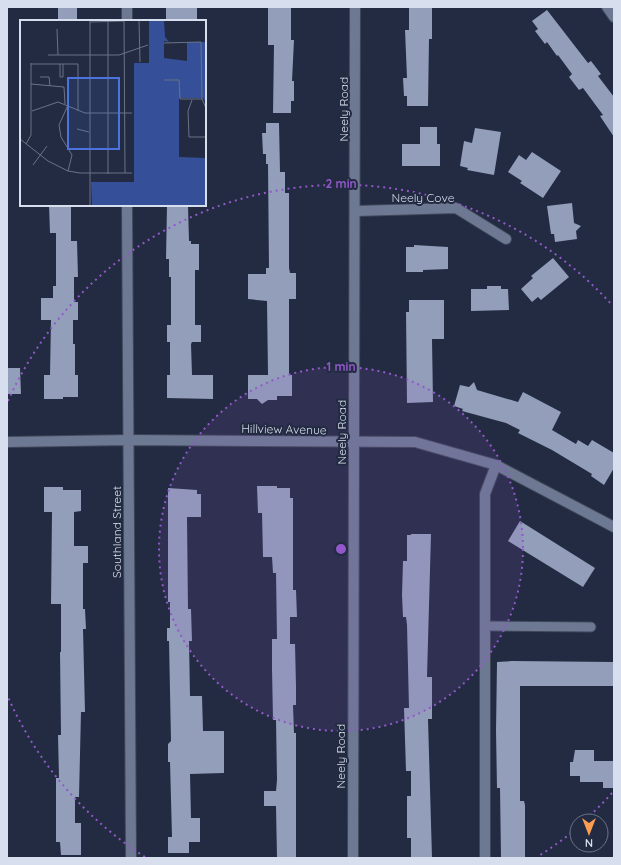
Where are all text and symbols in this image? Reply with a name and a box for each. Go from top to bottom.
inset map [20,20,206,206]
street label: Neely Road [336,77,351,141]
text: 2 min [325,176,357,191]
street label: Neely Cove [391,190,455,205]
text: 1 min [326,359,356,374]
street label: Neely Road [334,400,349,464]
street label: Hillview Avenue [241,421,327,437]
street label: Southland Street [109,486,124,578]
centre of rings [334,542,348,556]
street label: Neely Road [333,724,348,788]
north arrow [569,813,609,853]
text: N [585,836,593,850]

